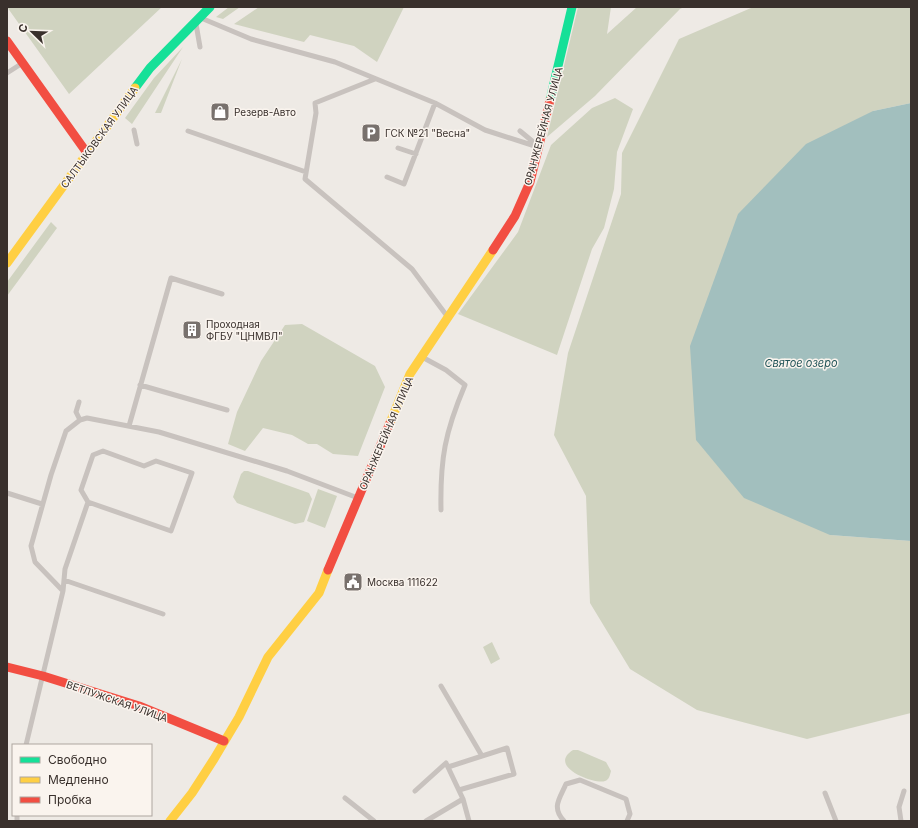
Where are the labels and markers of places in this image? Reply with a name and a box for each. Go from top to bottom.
shop icon: Резерв-Авто [209,101,231,123]
place label: Резерв-Авто [234,106,296,118]
parking icon: ГСК №21 "Весна" [360,122,382,144]
place label: ГСК №21 "Весна" [385,127,470,139]
place label: Проходная ФГБУ "ЦНМВЛ" [206,318,283,342]
building icon: Проходная ФГБУ "ЦНМВЛ" [181,319,203,341]
public building icon: Москва 111622 [342,571,364,593]
place label: Москва 111622 [367,576,438,588]

